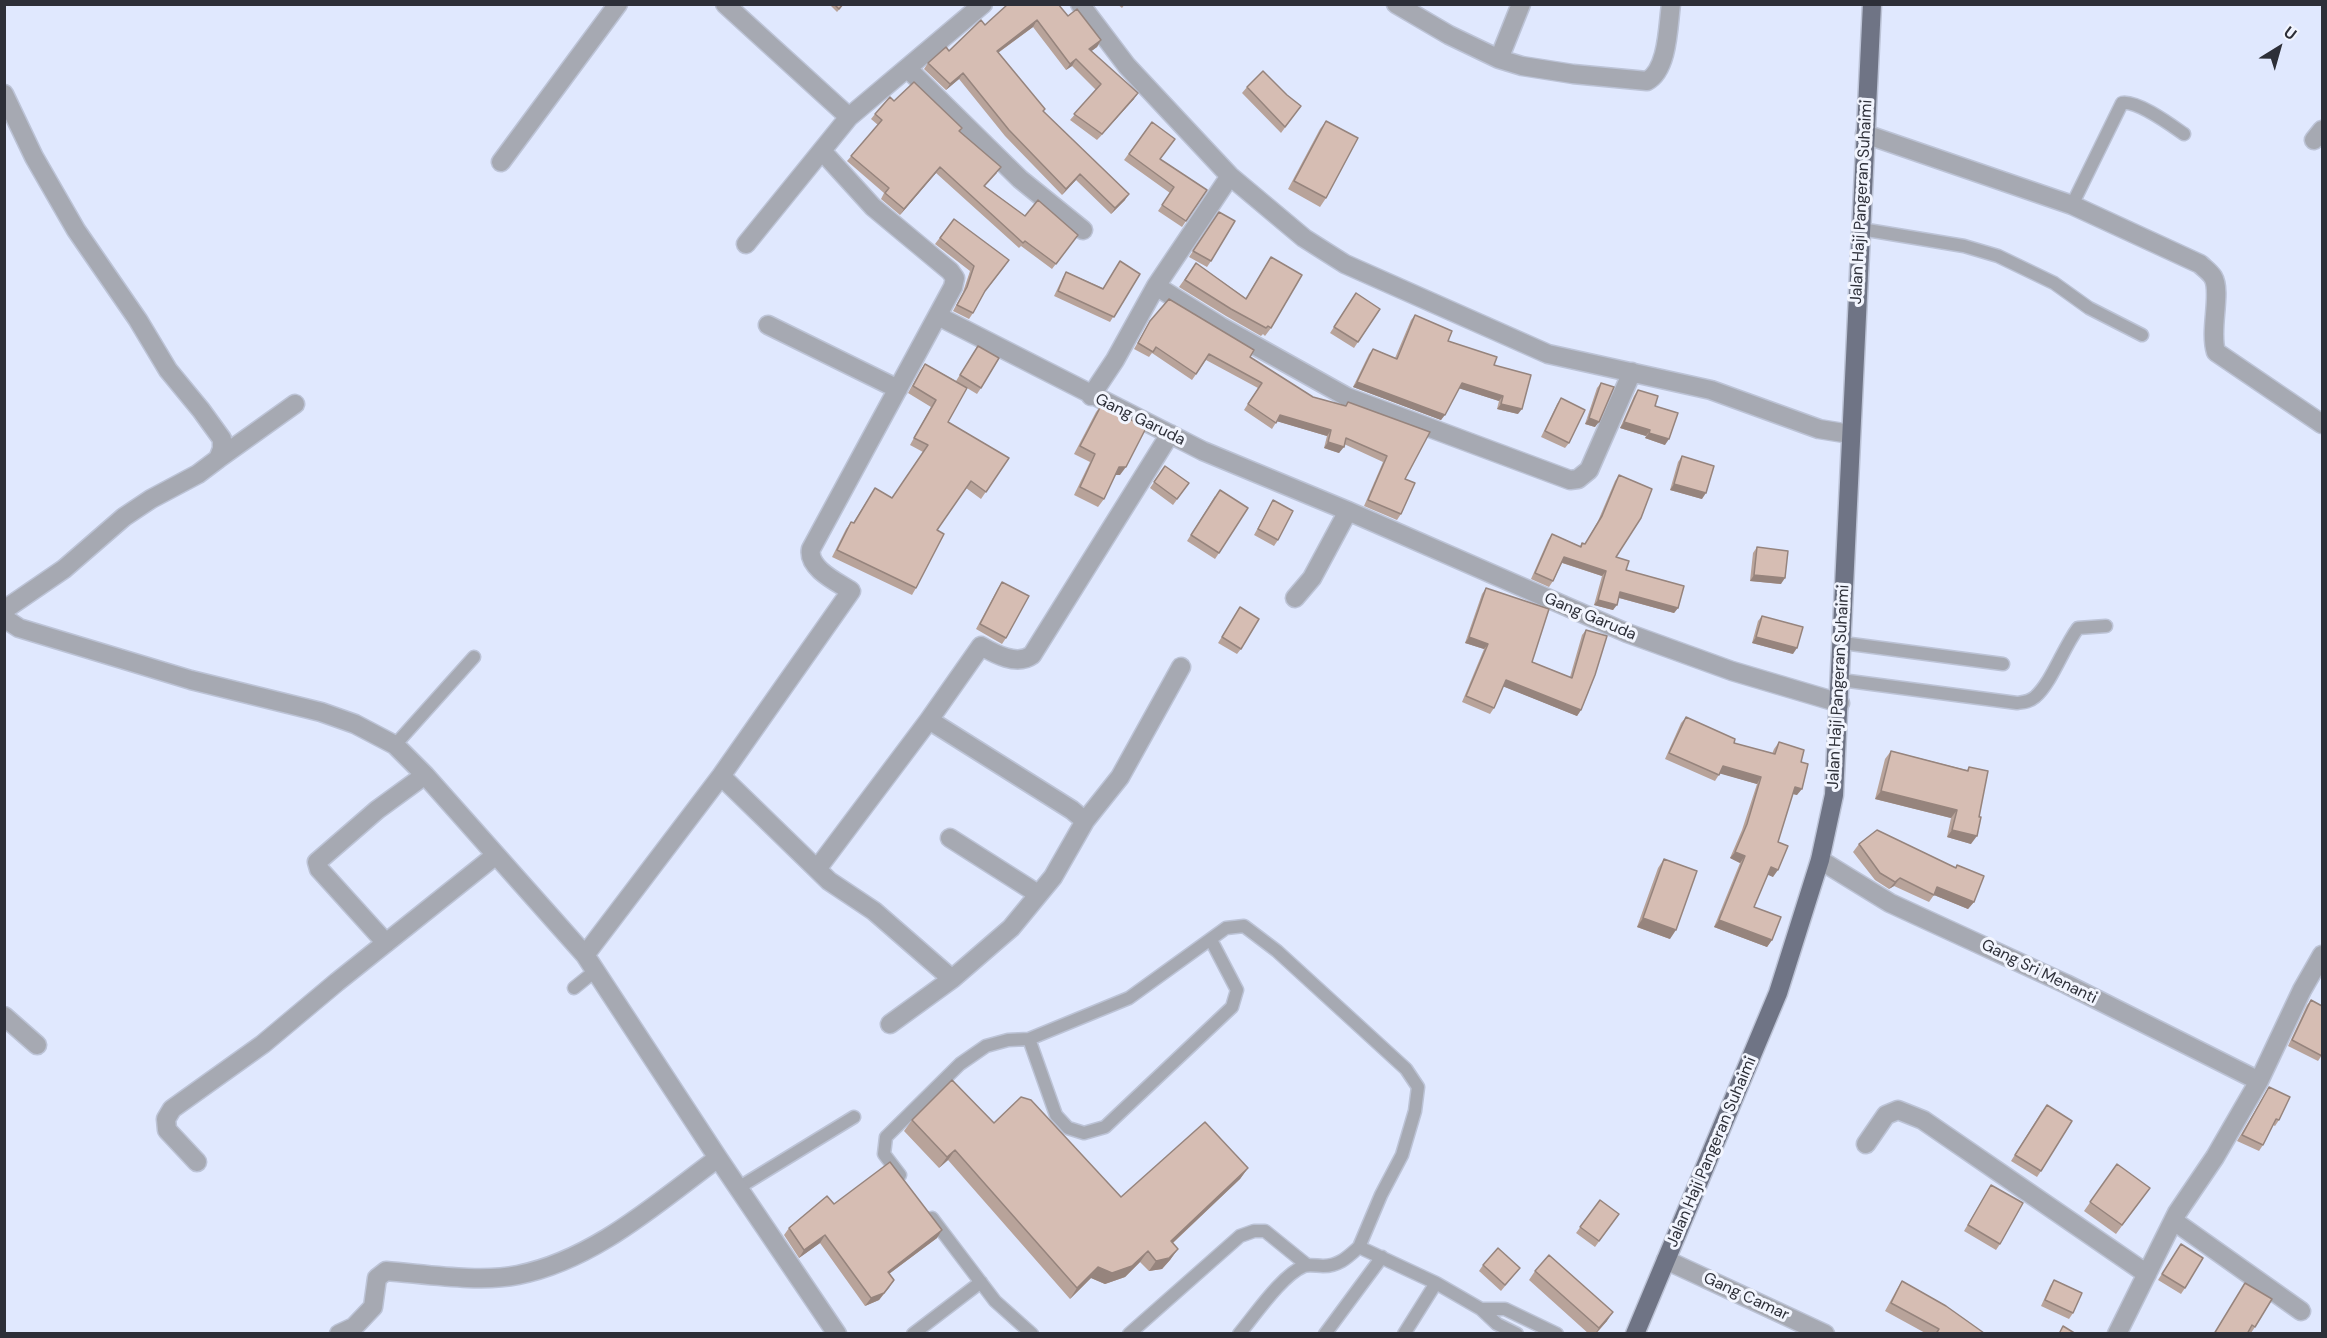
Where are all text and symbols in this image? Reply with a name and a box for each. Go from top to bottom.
north arrow [2249,18,2309,78]
text: U [2279,22,2301,45]
street label: Jalan Haji Pangeran Suhaimi [1847,99,1877,305]
street label: Gang Garuda [1092,390,1188,450]
street label: Jalan Haji Pangeran Suhaimi [1824,584,1854,790]
street label: Gang Garuda [1541,589,1639,645]
street label: Gang Sri Menanti [1978,936,2100,1008]
street label: Jalan Haji Pangeran Suhaimi [1663,1054,1761,1250]
street label: Gang Camar [1700,1269,1792,1325]

